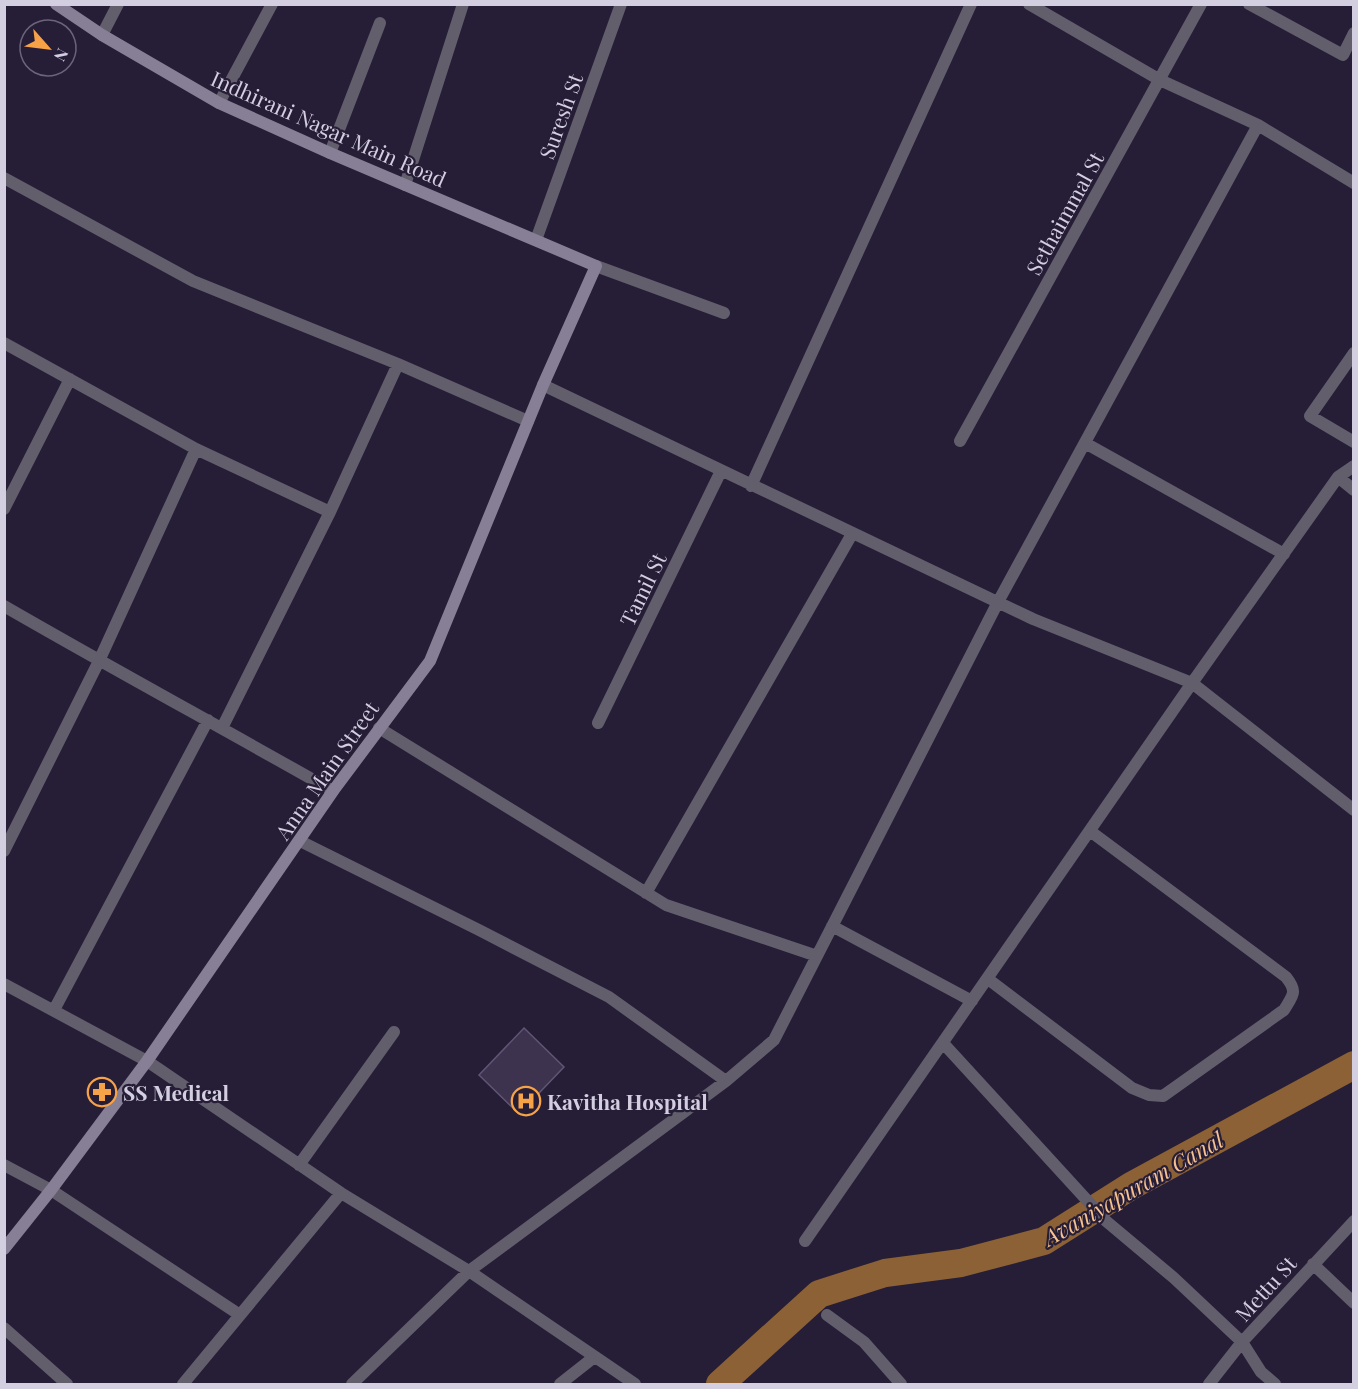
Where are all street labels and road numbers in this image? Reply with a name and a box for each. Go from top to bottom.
street label: Indhirani Nagar Main Road [207,63,451,193]
street label: Suresh St [532,69,589,163]
street label: Sethaimmal St [1019,146,1110,279]
street label: Tamil St [612,547,672,630]
street label: Anna Main Street [267,695,384,845]
street label: Mettu St [1228,1249,1302,1327]

